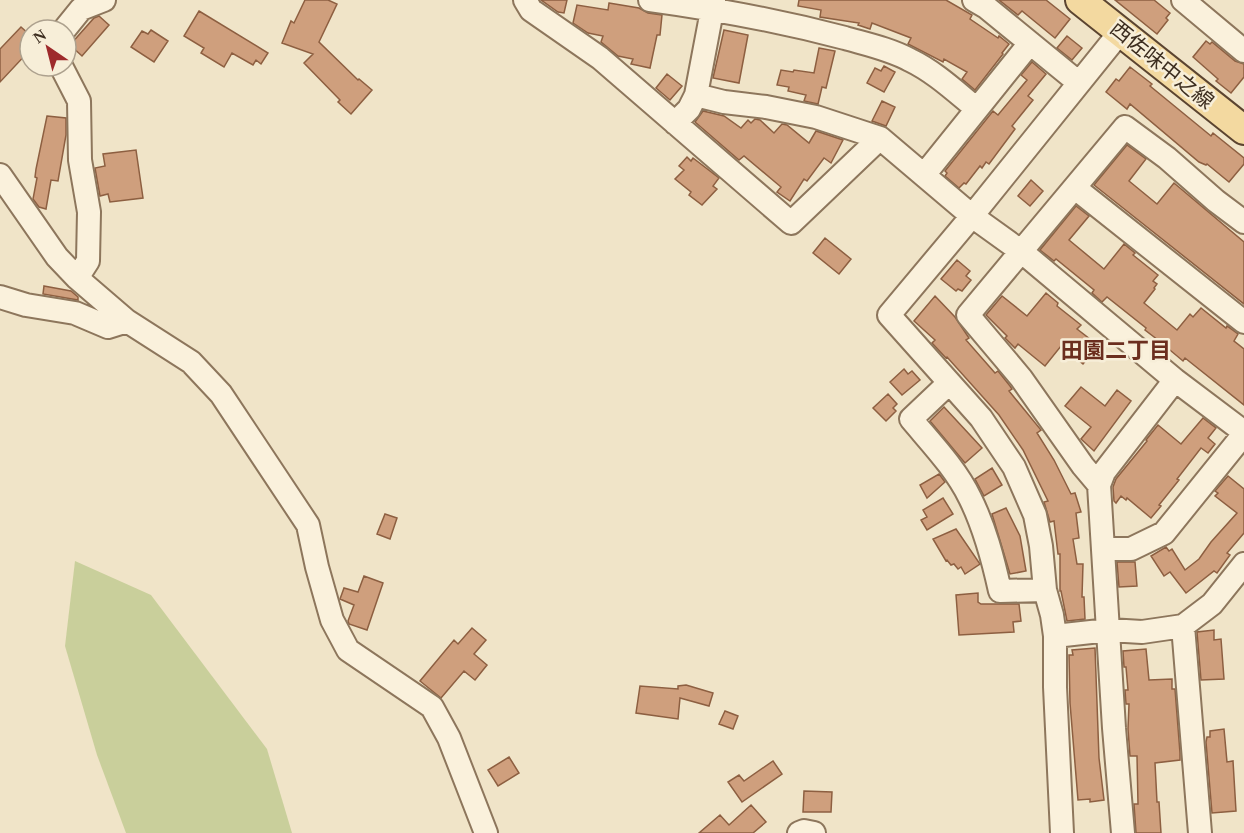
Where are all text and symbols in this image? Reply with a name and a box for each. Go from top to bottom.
street label: 西佐味中之線 [1105,16,1219,114]
north arrow [18,18,78,78]
text: N [30,26,50,46]
district label: 田園二丁目 [1061,338,1171,363]

